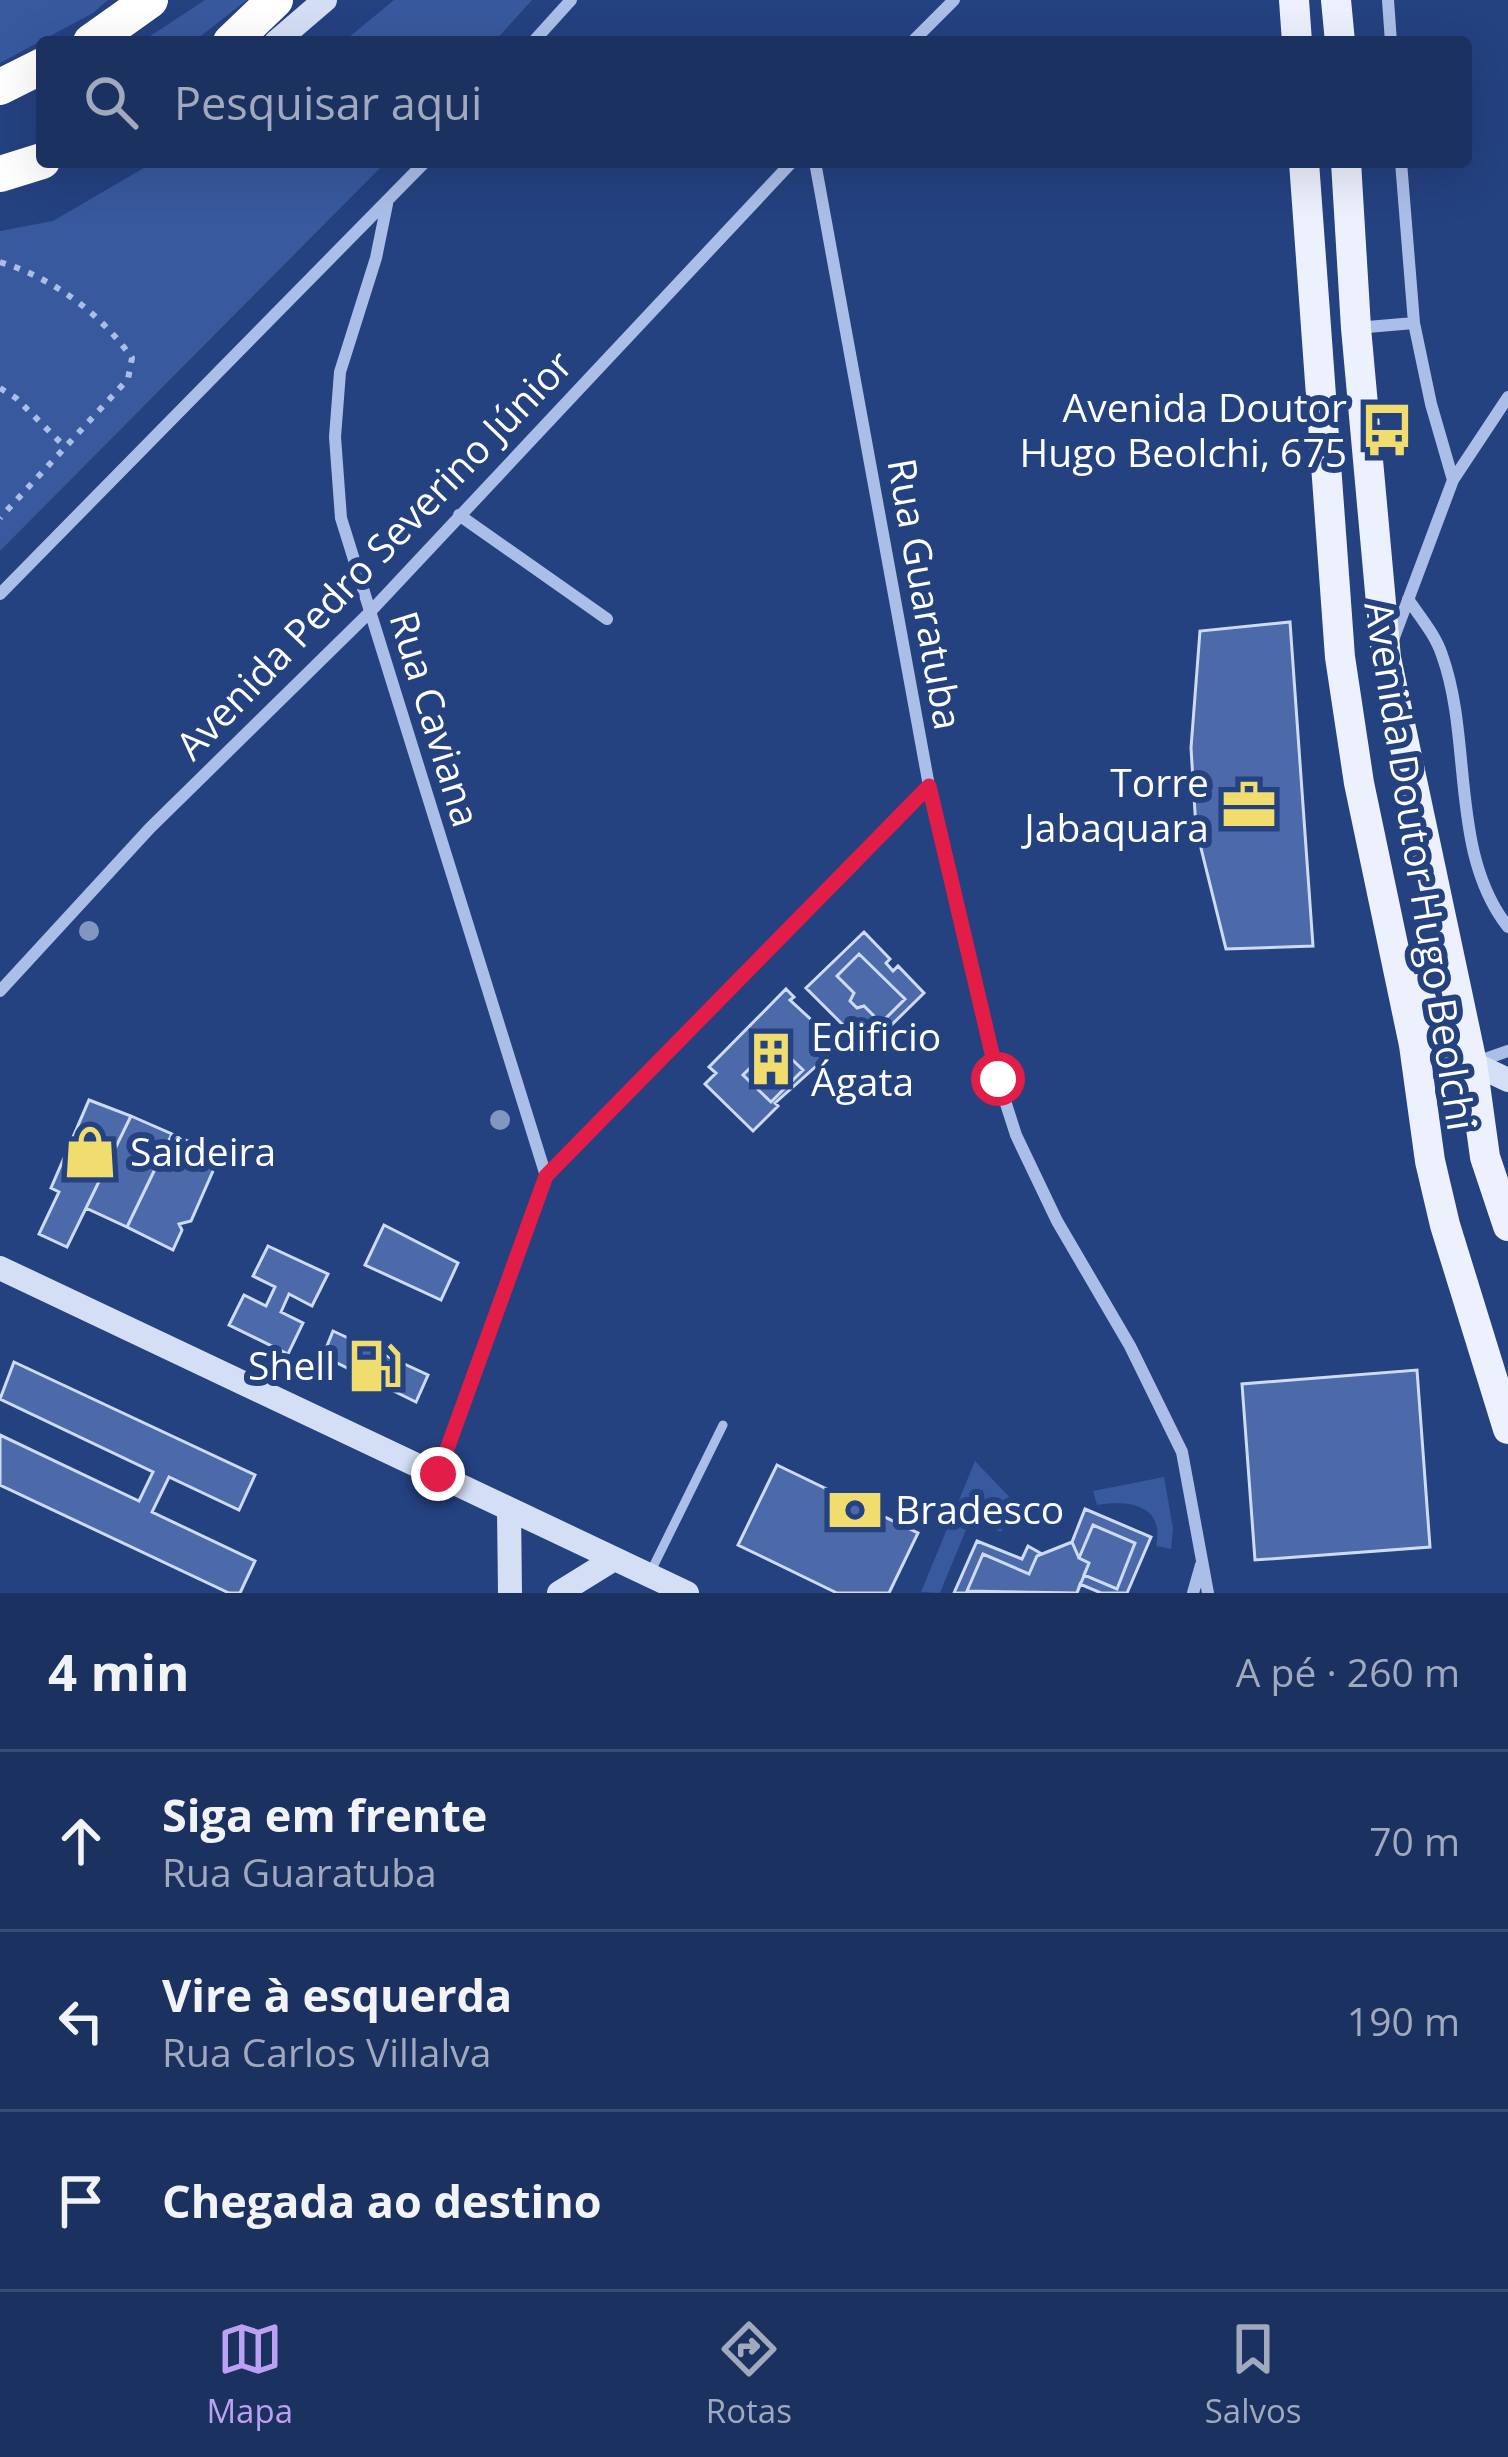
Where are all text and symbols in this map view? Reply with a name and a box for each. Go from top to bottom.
search box [36,36,1472,168]
icon: search [78,69,144,135]
text: Pesquisar aqui [174,72,482,133]
street label: Avenida Pedro Severino Júnior [163,338,583,770]
place label: Avenida Doutor Hugo Beolchi, 675 [1020,380,1347,478]
bus stop icon: Avenida Doutor Hugo Beolchi, 675 [1358,401,1416,459]
street label: Rua Guaratuba [877,454,976,734]
street label: Avenida Doutor Hugo Beolchi [1353,597,1489,1134]
street label: Rua Caviana [379,604,494,833]
place label: Torre Jabaquara [1020,755,1209,853]
office icon: Torre Jabaquara [1220,776,1278,834]
place label: Edificio Ágata [811,1009,941,1107]
building icon: Edificio Ágata [742,1030,800,1088]
route start [971,1052,1025,1106]
shop icon: Saideira [61,1123,119,1181]
place label: Saideira [130,1124,276,1177]
fuel station icon: Shell [346,1337,404,1395]
place label: Shell [248,1338,335,1391]
route end [411,1447,465,1501]
bank icon: Bradesco [826,1481,884,1539]
place label: Bradesco [895,1482,1064,1535]
text: 4 min [48,1636,190,1706]
text: A pé · 260 m [1236,1645,1460,1698]
text: Siga em frente [162,1784,487,1845]
icon: ahead [48,1808,114,1874]
text: 70 m [1369,1814,1460,1867]
text: Rua Guaratuba [162,1845,437,1898]
text: Vire à esquerda [162,1964,512,2025]
icon: left [48,1988,114,2054]
text: 190 m [1347,1994,1460,2047]
text: Rua Carlos Villalva [162,2025,491,2078]
icon: arrive [48,2168,114,2234]
text: Chegada ao destino [162,2170,602,2231]
tab: Mapa [206,2316,293,2433]
tab: Rotas [706,2316,792,2433]
tab: Salvos [1205,2316,1302,2433]

